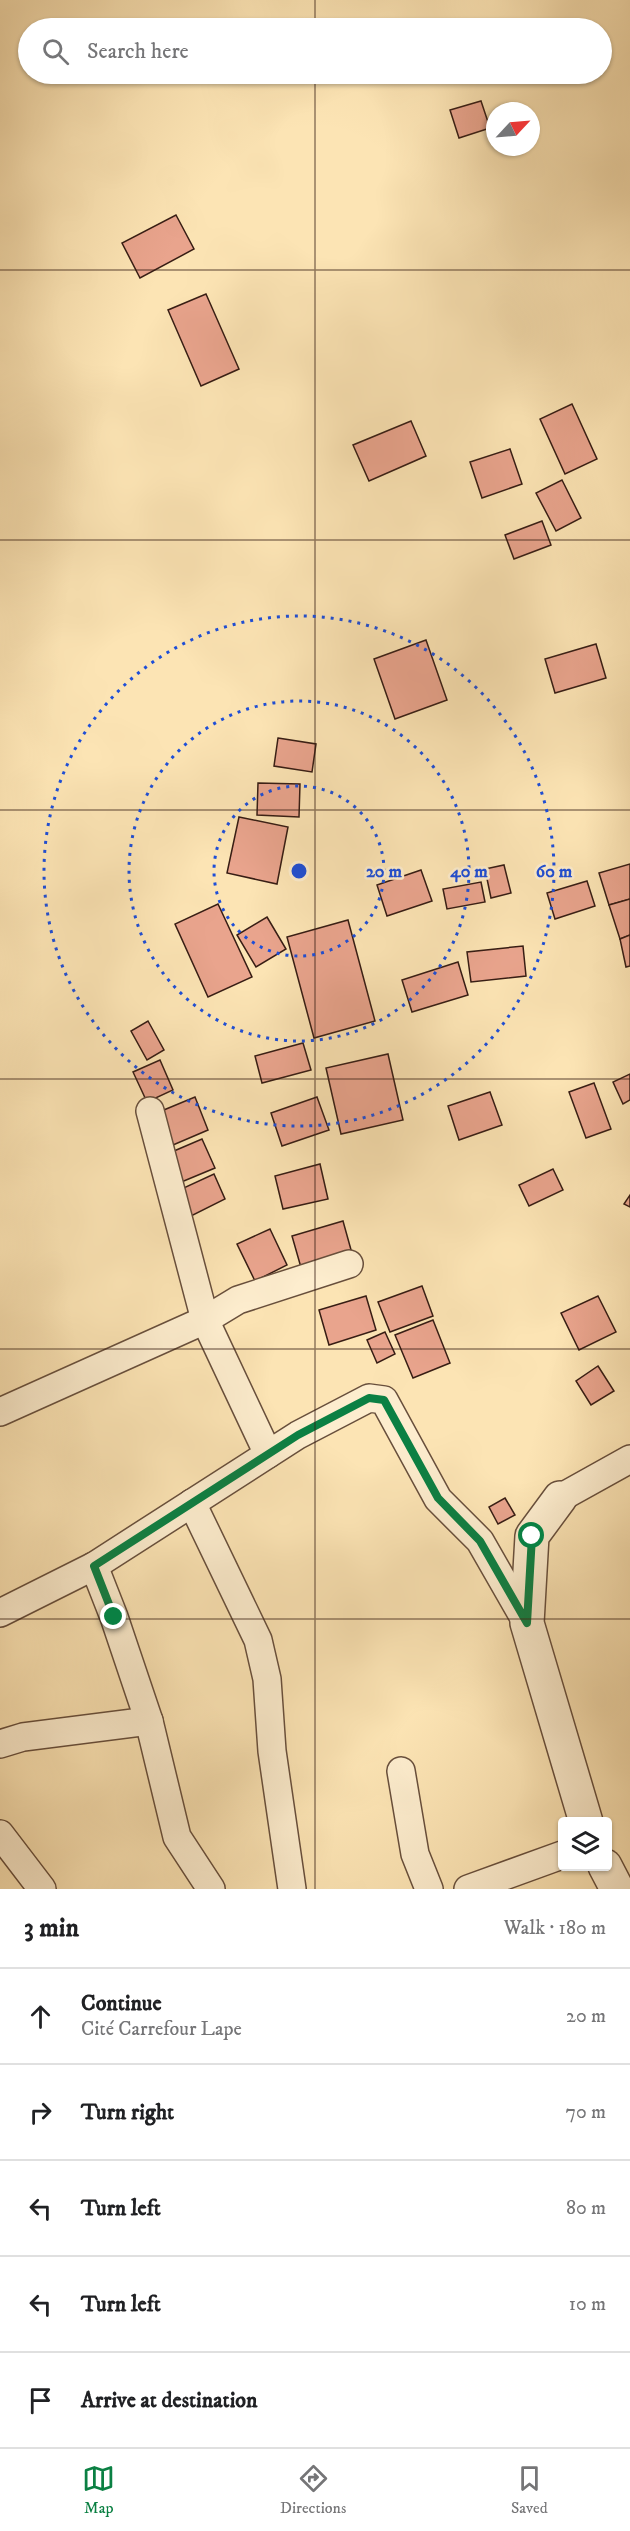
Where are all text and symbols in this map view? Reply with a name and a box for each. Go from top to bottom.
search box [18,18,612,84]
icon: search [39,35,72,68]
text: Search here [87,38,189,65]
north arrow [486,102,540,156]
centre of rings [289,861,309,881]
text: 20 m [366,861,402,883]
text: 40 m [449,861,488,883]
text: 60 m [536,861,573,883]
route start [518,1522,544,1548]
route end [100,1603,126,1629]
map controls [558,1817,612,1871]
button: layers [558,1817,612,1871]
text: 3 min [24,1912,79,1945]
text: Walk · 180 m [504,1916,606,1941]
text: Continue [81,1990,162,2017]
icon: ahead [24,2000,57,2033]
text: 20 m [566,2004,606,2029]
text: Cité Carrefour Lape [81,2017,242,2042]
icon: right [24,2096,57,2129]
text: Turn right [81,2099,174,2126]
text: 70 m [565,2100,606,2125]
icon: left [24,2192,57,2225]
text: Turn left [81,2195,161,2222]
text: 80 m [566,2196,606,2221]
icon: left [24,2288,57,2321]
text: Turn left [81,2291,161,2318]
text: 10 m [569,2292,606,2317]
icon: arrive [24,2384,57,2417]
text: Arrive at destination [81,2387,258,2414]
tab: Map [82,2462,115,2518]
tab: Directions [280,2462,346,2518]
tab: Saved [511,2462,548,2518]

